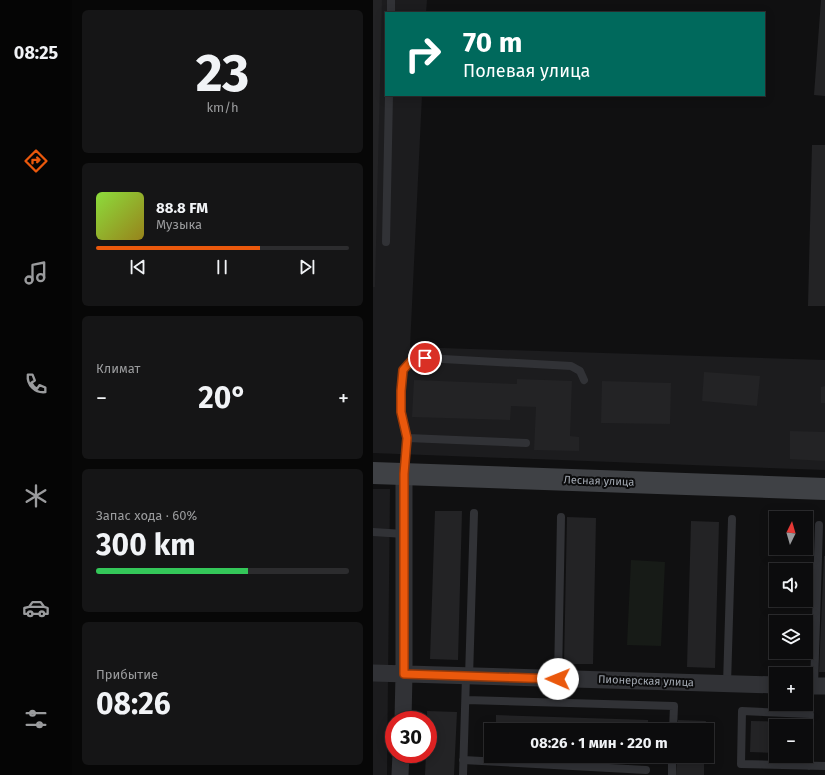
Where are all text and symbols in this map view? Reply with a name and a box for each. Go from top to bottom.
text: 70 m [463,26,522,59]
icon: right [397,28,449,80]
text: 08:25 [14,42,58,64]
text: 23 [196,42,249,105]
text: Полевая улица [463,60,590,82]
text: km/h [206,100,239,115]
icon: directions [22,147,50,175]
text: 88.8 FM [156,199,208,217]
text: Музыка [156,217,202,232]
icon: previous [127,256,149,278]
icon: pause [211,256,233,278]
icon: next [296,256,318,278]
icon: music [22,259,50,287]
pin [408,341,442,375]
icon: arrive [414,347,436,369]
text: Климат [96,361,140,376]
icon: phone [22,370,50,398]
text: 20° [198,380,247,416]
text: − [96,385,107,412]
text: + [338,385,349,412]
street label: Лесная улица [563,473,635,489]
icon: climate [22,482,50,510]
text: Запас хода · 60% [96,508,197,523]
north arrow [769,511,813,555]
map controls [769,511,813,763]
text: 300 km [96,527,196,563]
button: sound [769,563,813,607]
icon: car [22,594,50,622]
button: layers [769,615,813,659]
position arrow [537,658,579,700]
text: Прибытие [96,667,158,682]
button: + [769,667,813,711]
street label: Пионерская улица [598,673,694,689]
text: 08:26 [96,686,171,722]
icon: filters [22,705,50,733]
speed limit sign: 30 [385,711,437,763]
button: − [769,719,813,763]
text: 08:26 · 1 мин · 220 m [530,734,668,752]

